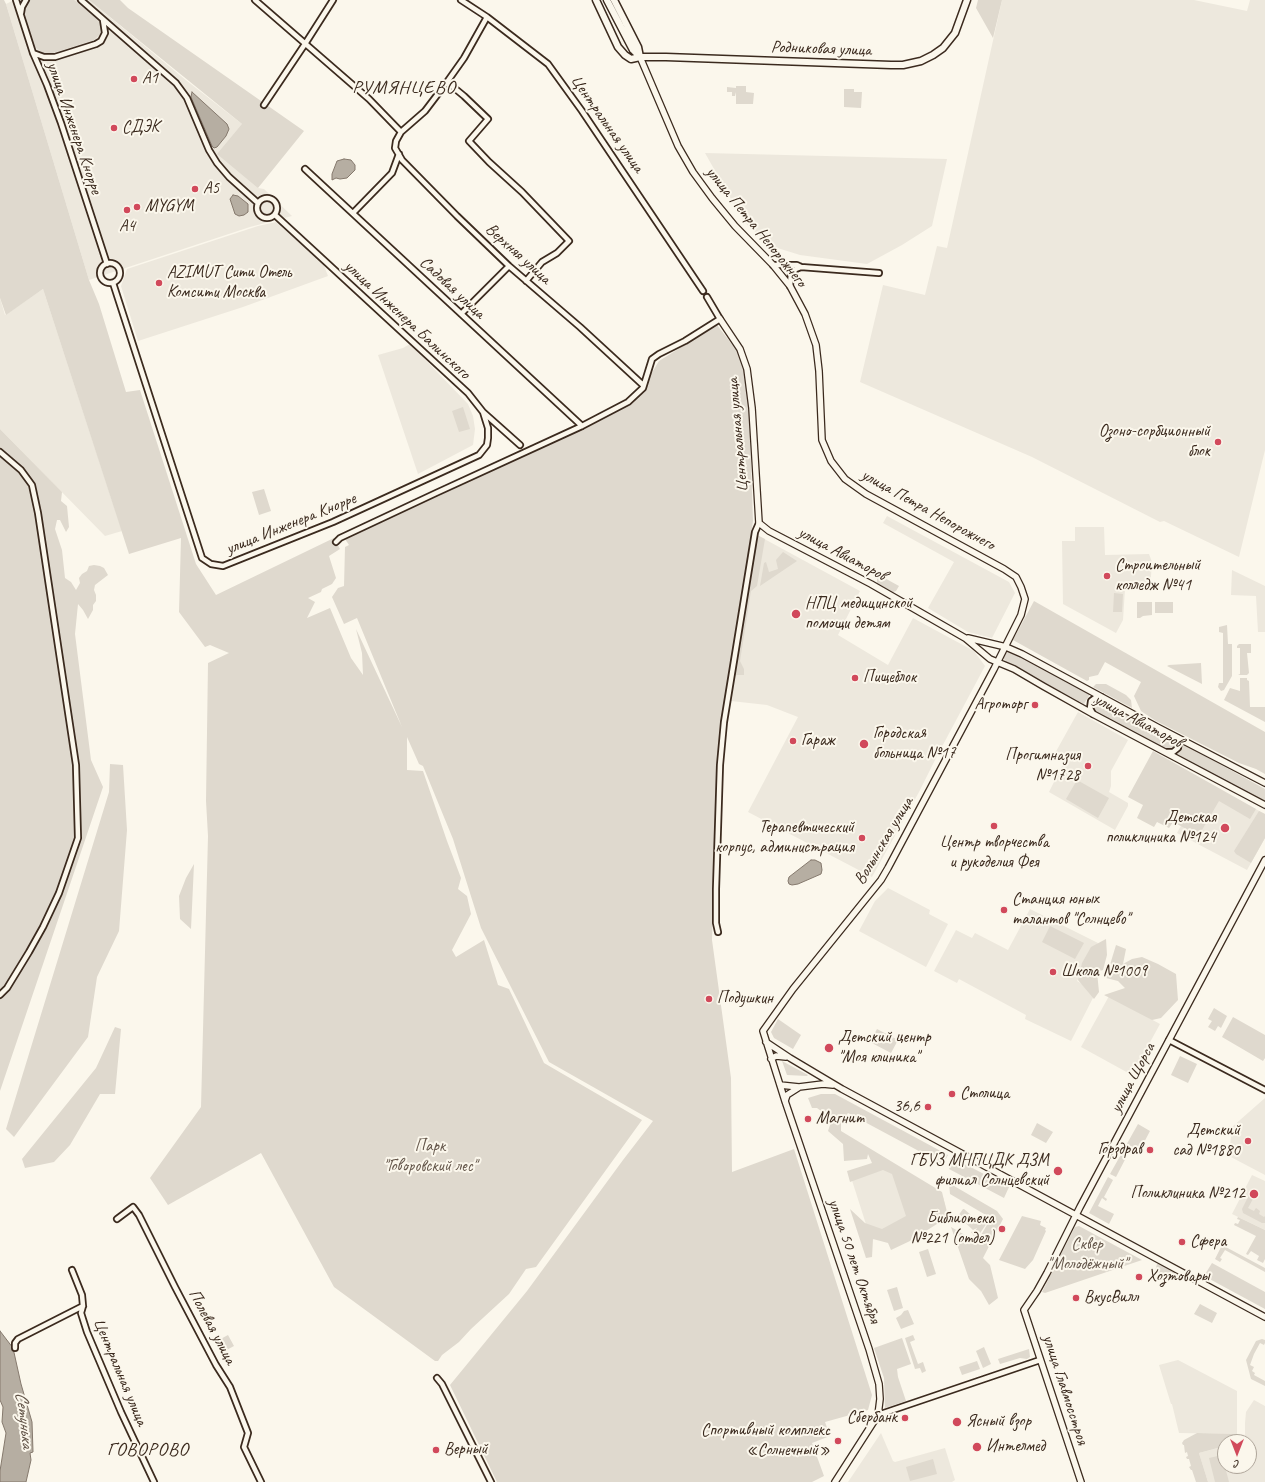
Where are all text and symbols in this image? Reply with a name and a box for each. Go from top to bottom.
street label: Родниковая улица [770,37,872,61]
street label: улица Инженера Кнорре [42,59,106,197]
place label: А1 [142,69,158,89]
street label: Центральная улица [566,71,648,177]
marker: А1 [129,74,139,84]
district label: РУМЯНЦЕВО [353,77,455,99]
place label: СДЭК [122,118,159,138]
marker: СДЭК [109,123,119,133]
street label: улица Петра Непорожнего [701,162,811,292]
place label: А5 [203,179,219,199]
marker: А5 [190,184,200,194]
place label: MYGYM [145,197,194,217]
marker: MYGYM [132,202,142,212]
marker: А4 [122,205,132,215]
place label: А4 [119,217,135,237]
street label: Верхняя улица [481,219,555,289]
street label: Садовая улица [415,252,489,324]
street label: улица Инженера Балинского [340,256,474,384]
place label: AZIMUT Сити Отель Комсити Москва [167,263,291,303]
marker: AZIMUT Сити Отель Комсити Москва [154,278,164,288]
street label: Центральная улица [723,377,753,493]
place label: Озоно-сорбционный блок [1099,422,1210,462]
marker: Озоно-сорбционный блок [1213,437,1223,447]
street label: улица Петра Непорожнего [858,465,998,555]
street label: улица Инженера Кнорре [223,489,359,559]
street label: улица Авиаторов [794,522,890,586]
place label: Строительный колледж №41 [1115,556,1200,596]
marker: Строительный колледж №41 [1102,571,1112,581]
place label: НПЦ медицинской помощи детям [805,594,912,634]
marker: НПЦ медицинской помощи детям [790,608,802,620]
place label: Пищеблок [863,668,916,688]
marker: Пищеблок [850,673,860,683]
street label: улица Авиаторов [1090,689,1186,753]
place label: Агроторг [975,695,1027,715]
marker: Агроторг [1030,700,1040,710]
place label: Городская больница №17 [873,724,956,764]
place label: Гараж [801,731,834,751]
marker: Гараж [788,736,798,746]
marker: Городская больница №17 [858,738,870,750]
place label: Прогимназия №1728 [1005,746,1080,786]
marker: Прогимназия №1728 [1083,761,1093,771]
street label: Волынская улица [850,794,918,888]
place label: Детская поликлиника №124 [1106,808,1216,848]
place label: Терапевтический корпус, администрация [715,818,854,858]
marker: Центр творчества и рукоделия Фея [989,821,999,831]
marker: Детская поликлиника №124 [1219,822,1231,834]
marker: Терапевтический корпус, администрация [857,833,867,843]
place label: Центр творчества и рукоделия Фея [939,833,1049,873]
place label: Станция юных талантов "Солнцево" [1012,890,1130,930]
marker: Станция юных талантов "Солнцево" [999,905,1009,915]
place label: Школа №1009 [1061,962,1147,982]
marker: Школа №1009 [1048,967,1058,977]
place label: Подушкин [717,989,773,1009]
marker: Подушкин [704,994,714,1004]
place label: Детский центр "Моя клиника" [838,1028,931,1068]
street label: улица Щорса [1106,1040,1160,1116]
marker: Детский центр "Моя клиника" [823,1042,835,1054]
place label: Столица [960,1084,1009,1104]
marker: Столица [947,1089,957,1099]
place label: 36,6 [894,1097,920,1117]
marker: 36,6 [923,1102,933,1112]
place label: Магнит [816,1109,864,1129]
marker: Магнит [803,1114,813,1124]
place label: Детский сад №1880 [1172,1121,1240,1161]
marker: Детский сад №1880 [1243,1136,1253,1146]
park label: Парк "Говоровский лес" [383,1137,477,1177]
place label: Горздрав [1098,1140,1142,1160]
marker: Горздрав [1145,1145,1155,1155]
place label: ГБУЗ МНПЦДК ДЗМ филиал Солнцевский [910,1151,1049,1191]
marker: ГБУЗ МНПЦДК ДЗМ филиал Солнцевский [1052,1165,1064,1177]
place label: Поликлиника №212 [1130,1184,1245,1204]
marker: Поликлиника №212 [1248,1188,1260,1200]
street label: улица 50 лет Октября [823,1196,885,1326]
place label: Библиотека №221 (отдел) [911,1209,994,1249]
marker: Библиотека №221 (отдел) [997,1224,1007,1234]
place label: Сфера [1190,1232,1226,1252]
park label: Сквер "Молодёжный" [1047,1235,1127,1275]
marker: Сфера [1177,1237,1187,1247]
place label: Хозтовары [1147,1267,1209,1287]
marker: Хозтовары [1134,1272,1144,1282]
street label: Полевая улица [184,1286,240,1368]
place label: ВкусВилл [1084,1288,1138,1308]
marker: ВкусВилл [1071,1293,1081,1303]
street label: Центральная улица [88,1315,152,1429]
street label: улица Главмосстроя [1038,1332,1092,1448]
water label: Сетунька [10,1391,38,1449]
place label: Сбербанк [847,1408,897,1428]
place label: Ясный взор [966,1412,1031,1432]
marker: Сбербанк [900,1413,910,1423]
marker: Ясный взор [951,1416,963,1428]
place label: Спортивный комплекс «Солнечный» [701,1421,830,1461]
north arrow [1217,1434,1257,1474]
marker: Спортивный комплекс «Солнечный» [833,1436,843,1446]
place label: Интелмед [986,1437,1045,1457]
district label: ГОВОРОВО [107,1439,189,1461]
place label: Верный [444,1440,488,1460]
marker: Интелмед [971,1441,983,1453]
marker: Верный [431,1445,441,1455]
text: С [1234,1458,1240,1472]

